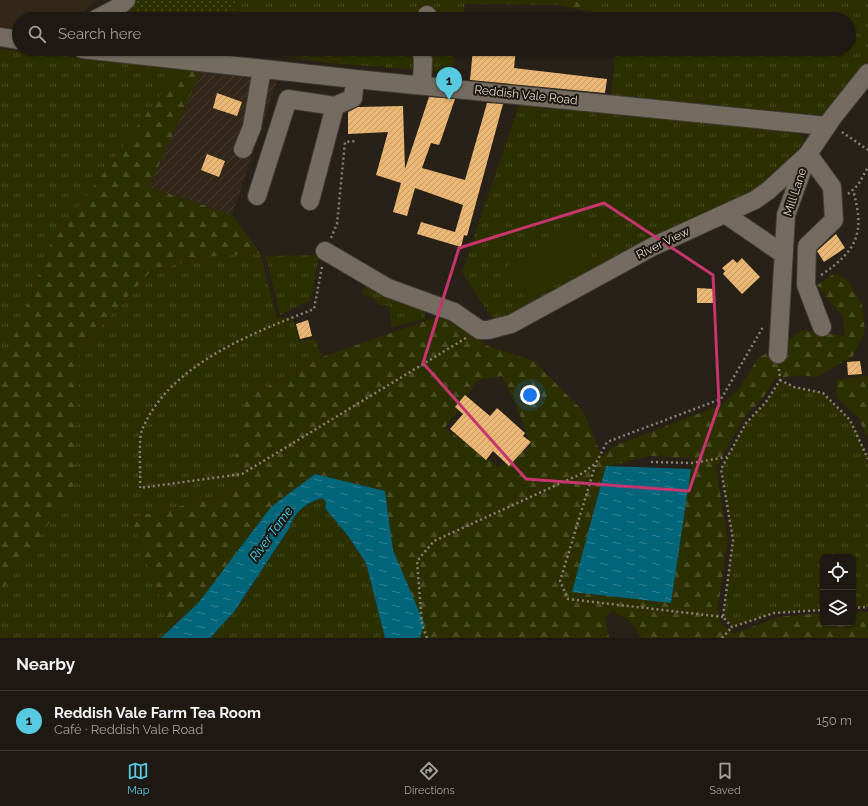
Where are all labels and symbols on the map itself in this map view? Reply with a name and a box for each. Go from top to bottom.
pin: 1 [436,67,462,100]
street label: Reddish Vale Road [474,83,578,107]
street label: Mill Lane [781,166,809,218]
street label: River View [634,224,692,262]
your location [520,385,540,405]
water label: River Tame [246,504,296,564]

